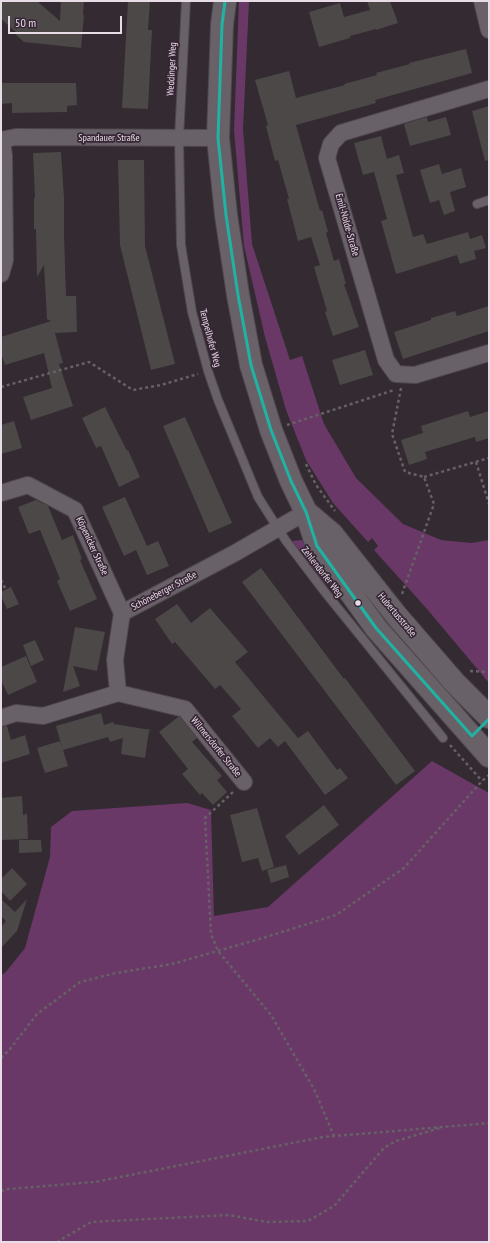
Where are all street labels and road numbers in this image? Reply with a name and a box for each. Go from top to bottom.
street label: Weddinger Weg [165,42,179,96]
street label: Spandauer Straße [78,132,140,144]
street label: Emil-Nolde-Straße [332,192,362,258]
street label: Tempelhofer Weg [196,308,224,368]
street label: Köpenicker Straße [73,515,111,577]
street label: Zehlendorfer Weg [299,544,345,600]
street label: Schöneberger Straße [129,569,199,613]
street label: Hubertusstraße [375,591,419,639]
street label: Wilmersdorfer Straße [188,715,244,779]

